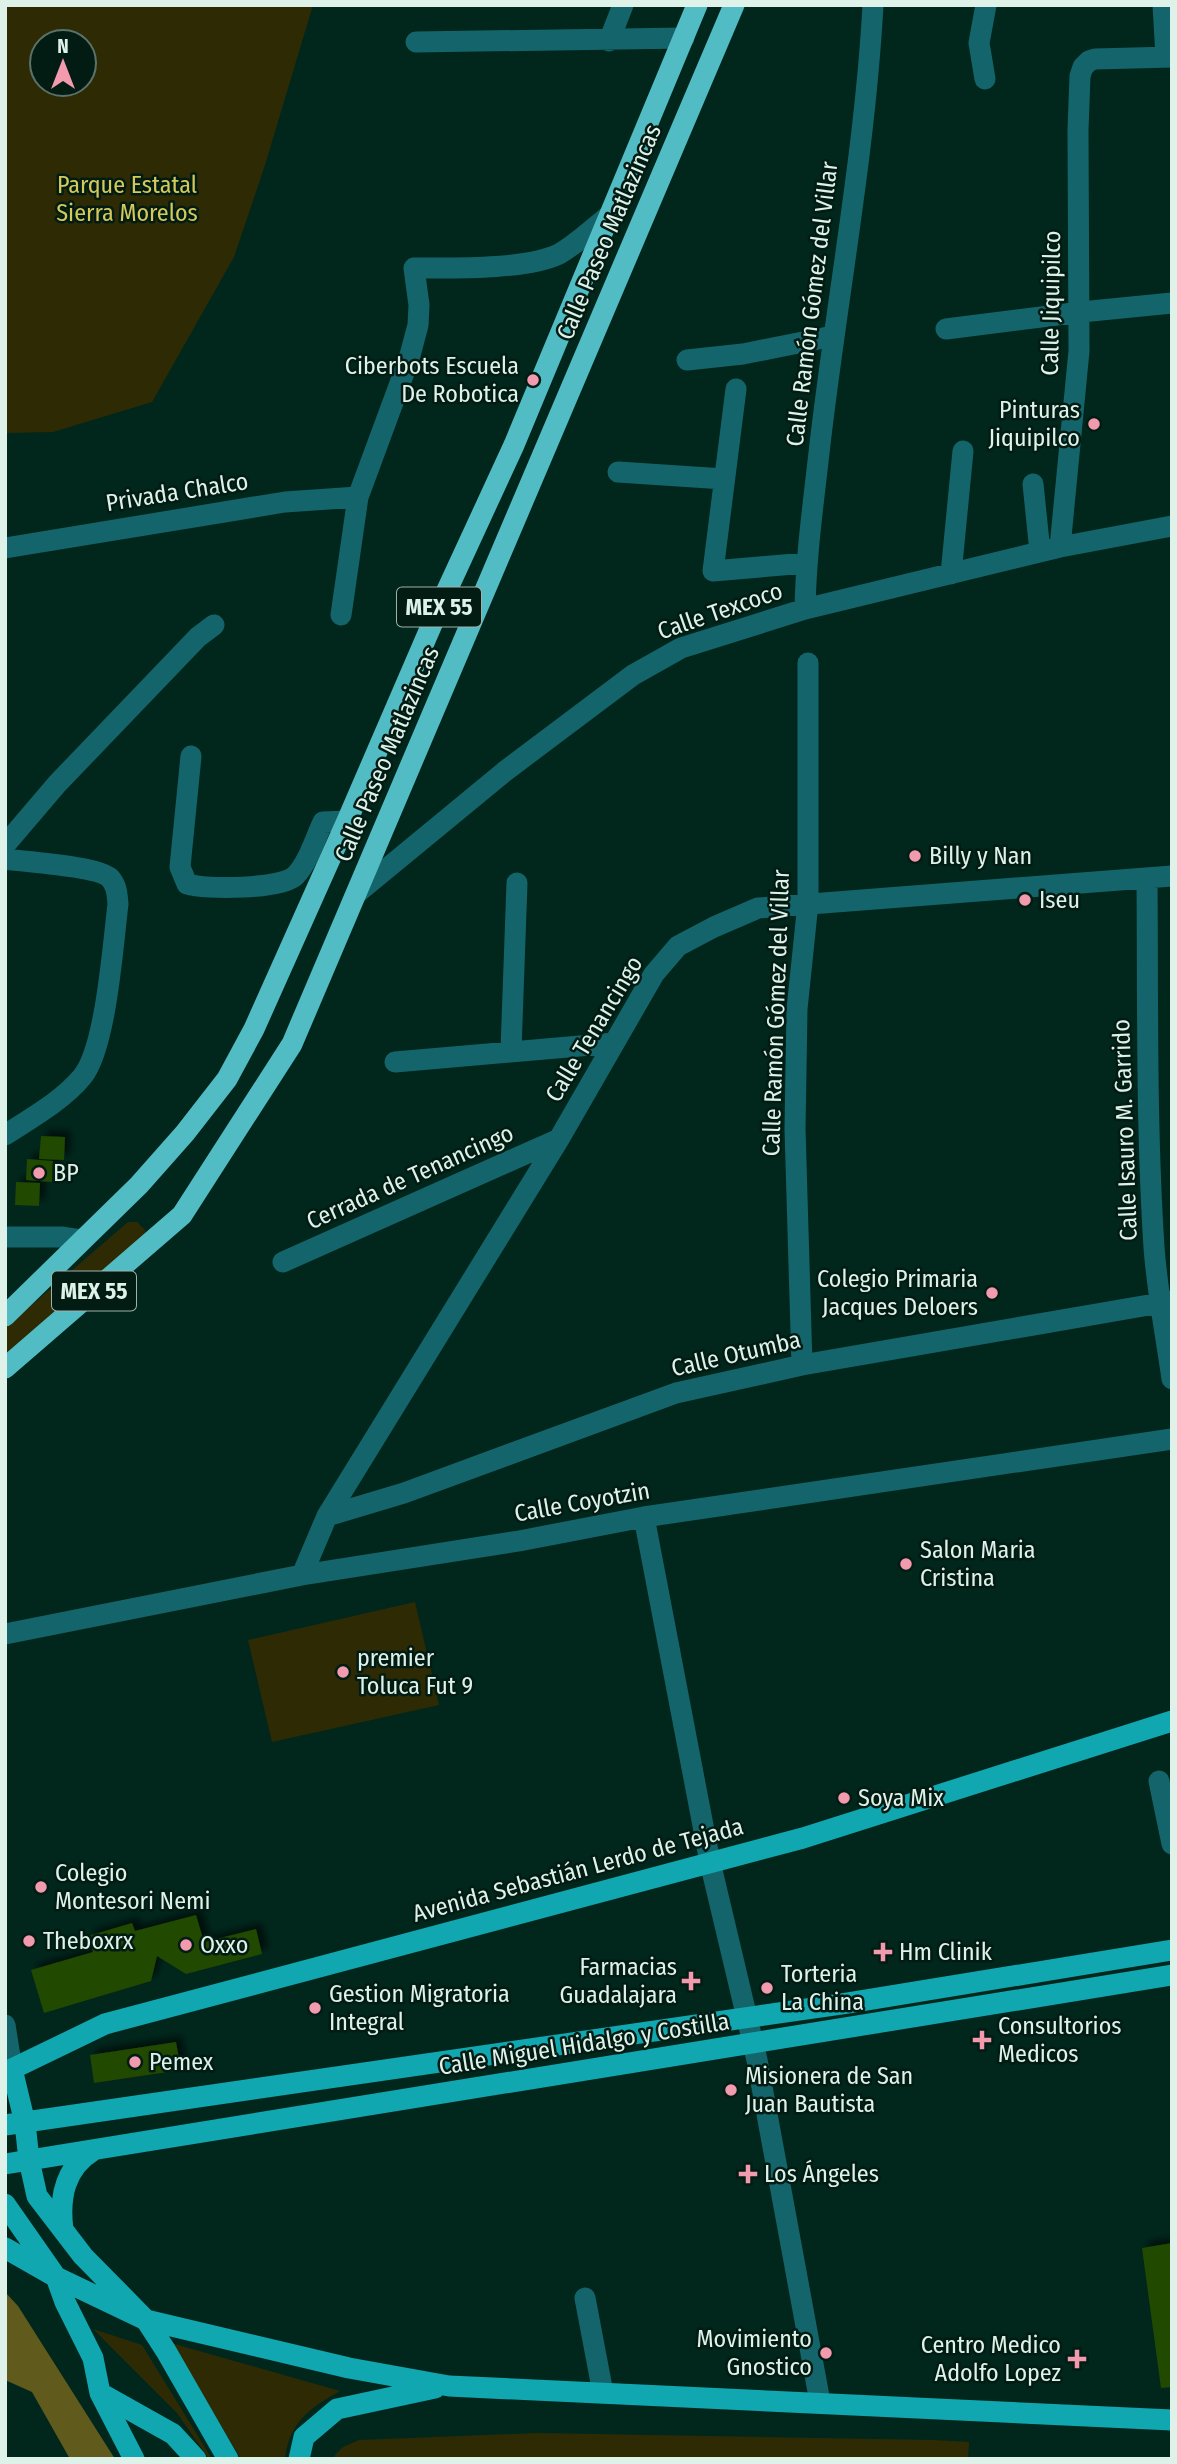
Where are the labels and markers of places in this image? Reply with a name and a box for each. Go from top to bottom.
place label: Ciberbots Escuela De Robotica [345,352,519,408]
marker: Ciberbots Escuela De Robotica [525,372,541,388]
place label: Pinturas Jiquipilco [988,396,1080,452]
marker: Pinturas Jiquipilco [1086,416,1102,432]
place label: Billy y Nan [929,842,1032,870]
marker: Billy y Nan [907,848,923,864]
place label: Iseu [1039,886,1080,914]
marker: Iseu [1017,892,1033,908]
place label: BP [53,1159,79,1187]
marker: BP [31,1165,47,1181]
place label: Colegio Primaria Jacques Deloers [817,1265,978,1321]
marker: Colegio Primaria Jacques Deloers [984,1285,1000,1301]
place label: Salon Maria Cristina [920,1536,1036,1592]
marker: Salon Maria Cristina [898,1556,914,1572]
place label: premier Toluca Fut 9 [357,1644,473,1700]
marker: premier Toluca Fut 9 [335,1664,351,1680]
place label: Soya Mix [858,1784,944,1812]
marker: Soya Mix [836,1790,852,1806]
place label: Colegio Montesori Nemi [55,1859,211,1915]
marker: Colegio Montesori Nemi [33,1879,49,1895]
place label: Theboxrx [43,1927,134,1955]
place label: Oxxo [200,1931,248,1959]
marker: Theboxrx [21,1933,37,1949]
marker: Oxxo [178,1937,194,1953]
place label: Hm Clinik [899,1938,993,1966]
marker: Hm Clinik [873,1942,893,1962]
place label: Farmacias Guadalajara [560,1953,677,2009]
place label: Torteria La China [781,1960,864,2016]
marker: Farmacias Guadalajara [683,1973,699,1989]
place label: Gestion Migratoria Integral [329,1980,510,2036]
marker: Torteria La China [759,1980,775,1996]
marker: Gestion Migratoria Integral [307,2000,323,2016]
place label: Consultorios Medicos [998,2012,1122,2068]
marker: Consultorios Medicos [972,2030,992,2050]
place label: Pemex [149,2048,214,2076]
marker: Pemex [127,2054,143,2070]
place label: Misionera de San Juan Bautista [745,2062,913,2118]
marker: Misionera de San Juan Bautista [723,2082,739,2098]
place label: Los Ángeles [764,2159,879,2188]
marker: Los Ángeles [738,2164,758,2184]
place label: Movimiento Gnostico [697,2325,812,2381]
place label: Centro Medico Adolfo Lopez [921,2331,1061,2387]
marker: Movimiento Gnostico [818,2345,834,2361]
marker: Centro Medico Adolfo Lopez [1067,2349,1087,2369]

